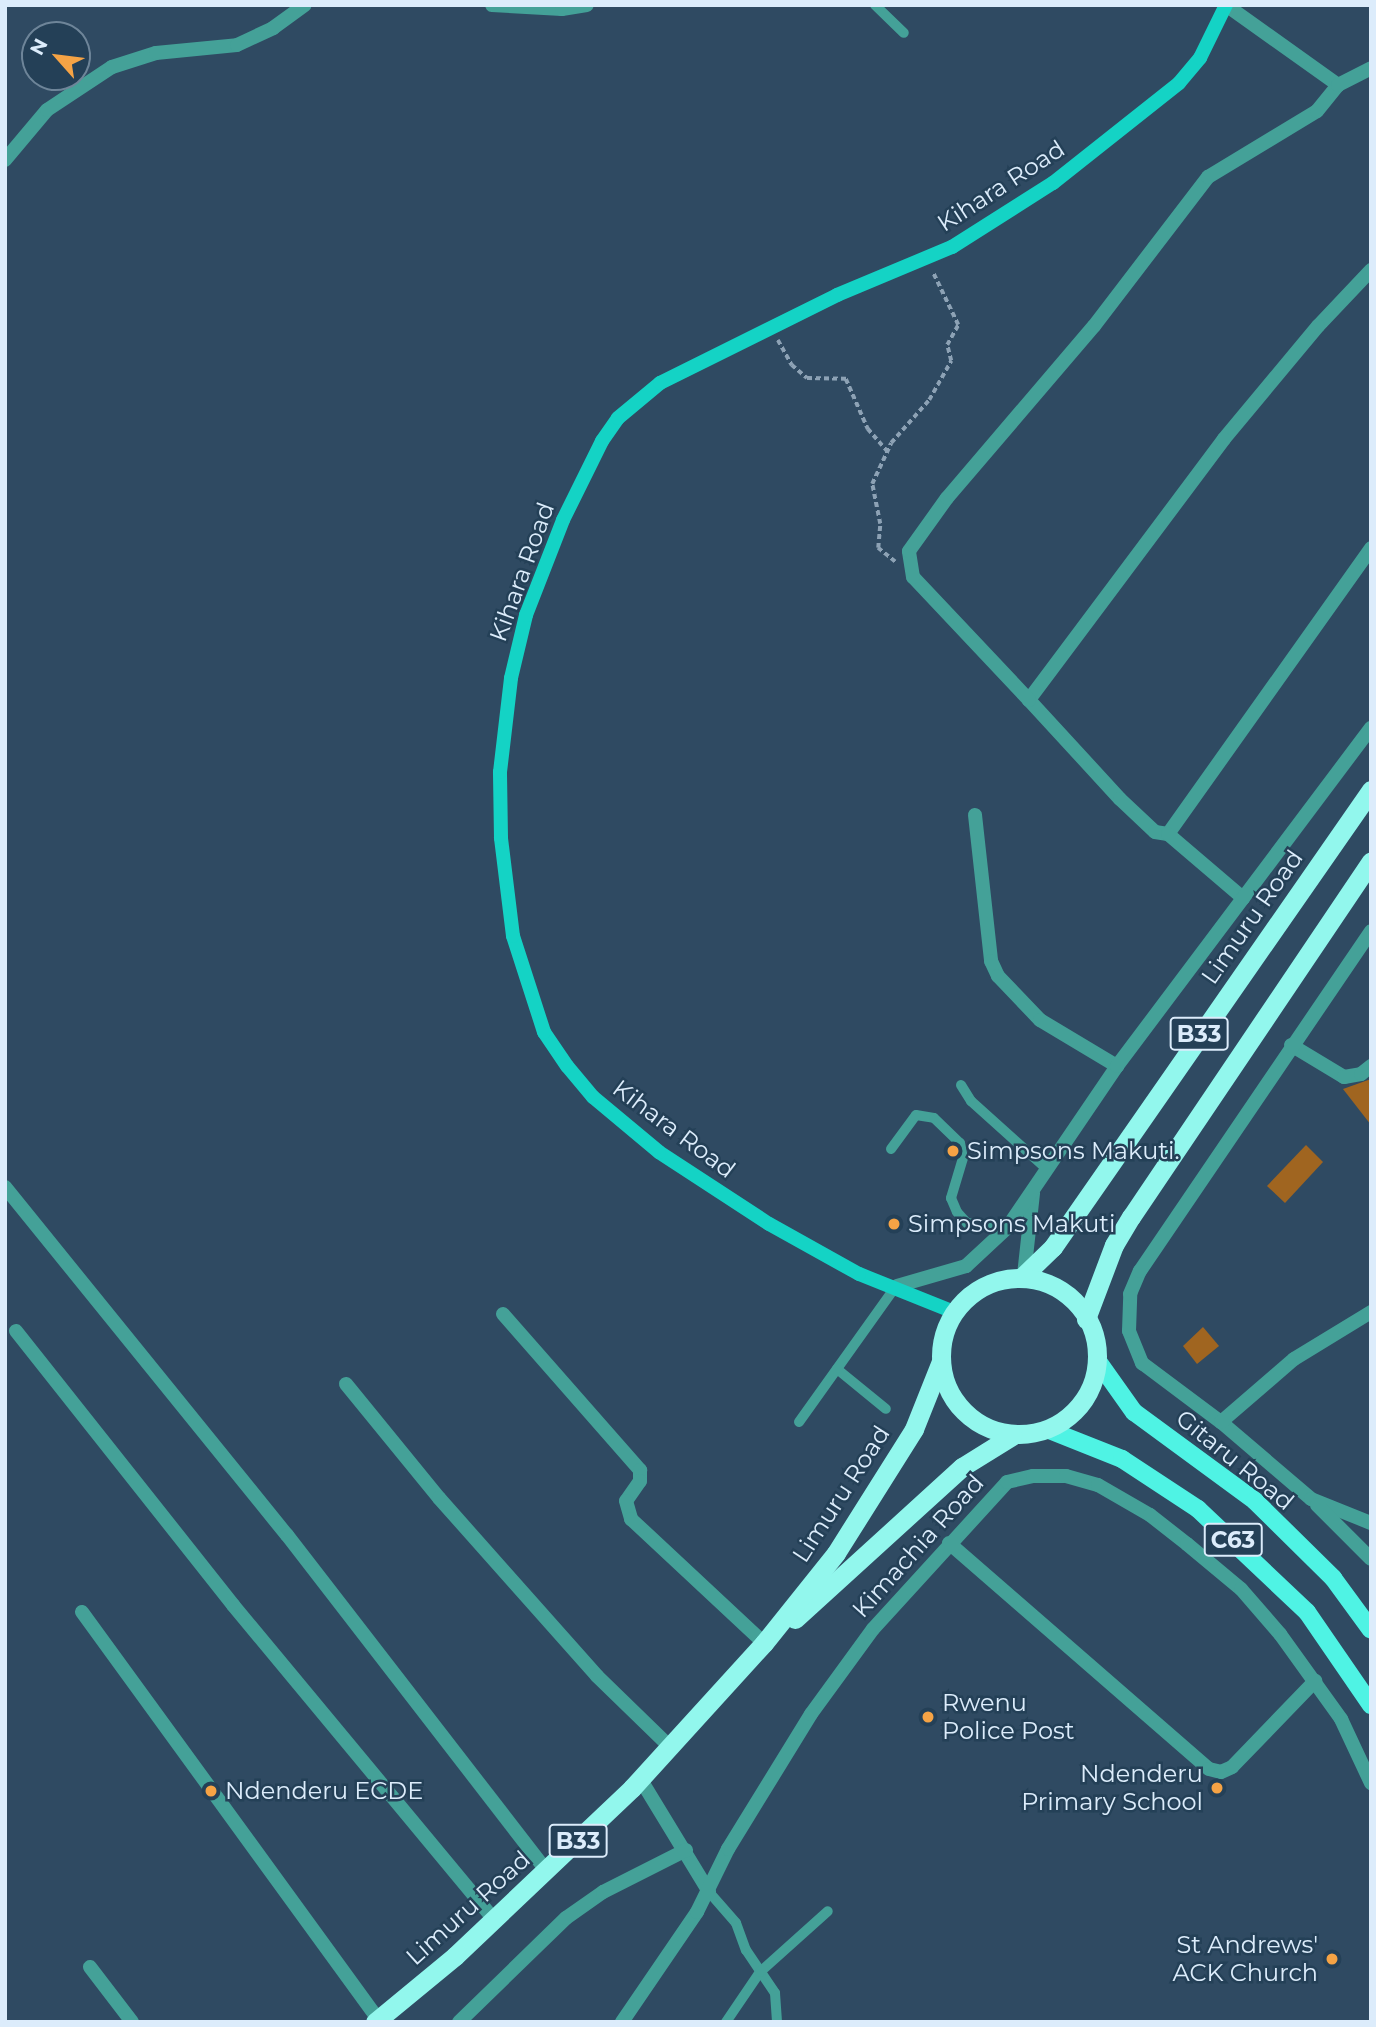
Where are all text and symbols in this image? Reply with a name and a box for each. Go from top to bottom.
north arrow [21,21,91,91]
text: N [25,35,53,59]
street label: Kihara Road [932,134,1070,238]
street label: Kihara Road [484,499,560,645]
street label: Limuru Road [1195,844,1309,990]
road number: B33 [1169,1015,1229,1054]
street label: Kihara Road [607,1074,741,1184]
place label: Simpsons Makuti. [967,1137,1180,1165]
marker: Simpsons Makuti. [945,1143,961,1159]
place label: Simpsons Makuti [908,1210,1115,1238]
marker: Simpsons Makuti [886,1216,902,1232]
street label: Gitaru Road [1170,1404,1300,1516]
street label: Limuru Road [786,1420,896,1568]
street label: Kimachia Road [846,1469,990,1623]
road number: C63 [1203,1520,1263,1560]
place label: Rwenu Police Post [942,1689,1074,1745]
marker: Rwenu Police Post [920,1709,936,1725]
place label: Ndenderu Primary School [1021,1760,1203,1816]
place label: Ndenderu ECDE [225,1777,423,1805]
marker: Ndenderu Primary School [1209,1780,1225,1796]
marker: Ndenderu ECDE [203,1783,219,1799]
road number: B33 [548,1822,608,1860]
street label: Limuru Road [400,1845,536,1971]
place label: St Andrews' ACK Church [1172,1931,1318,1987]
marker: St Andrews' ACK Church [1324,1951,1340,1967]

